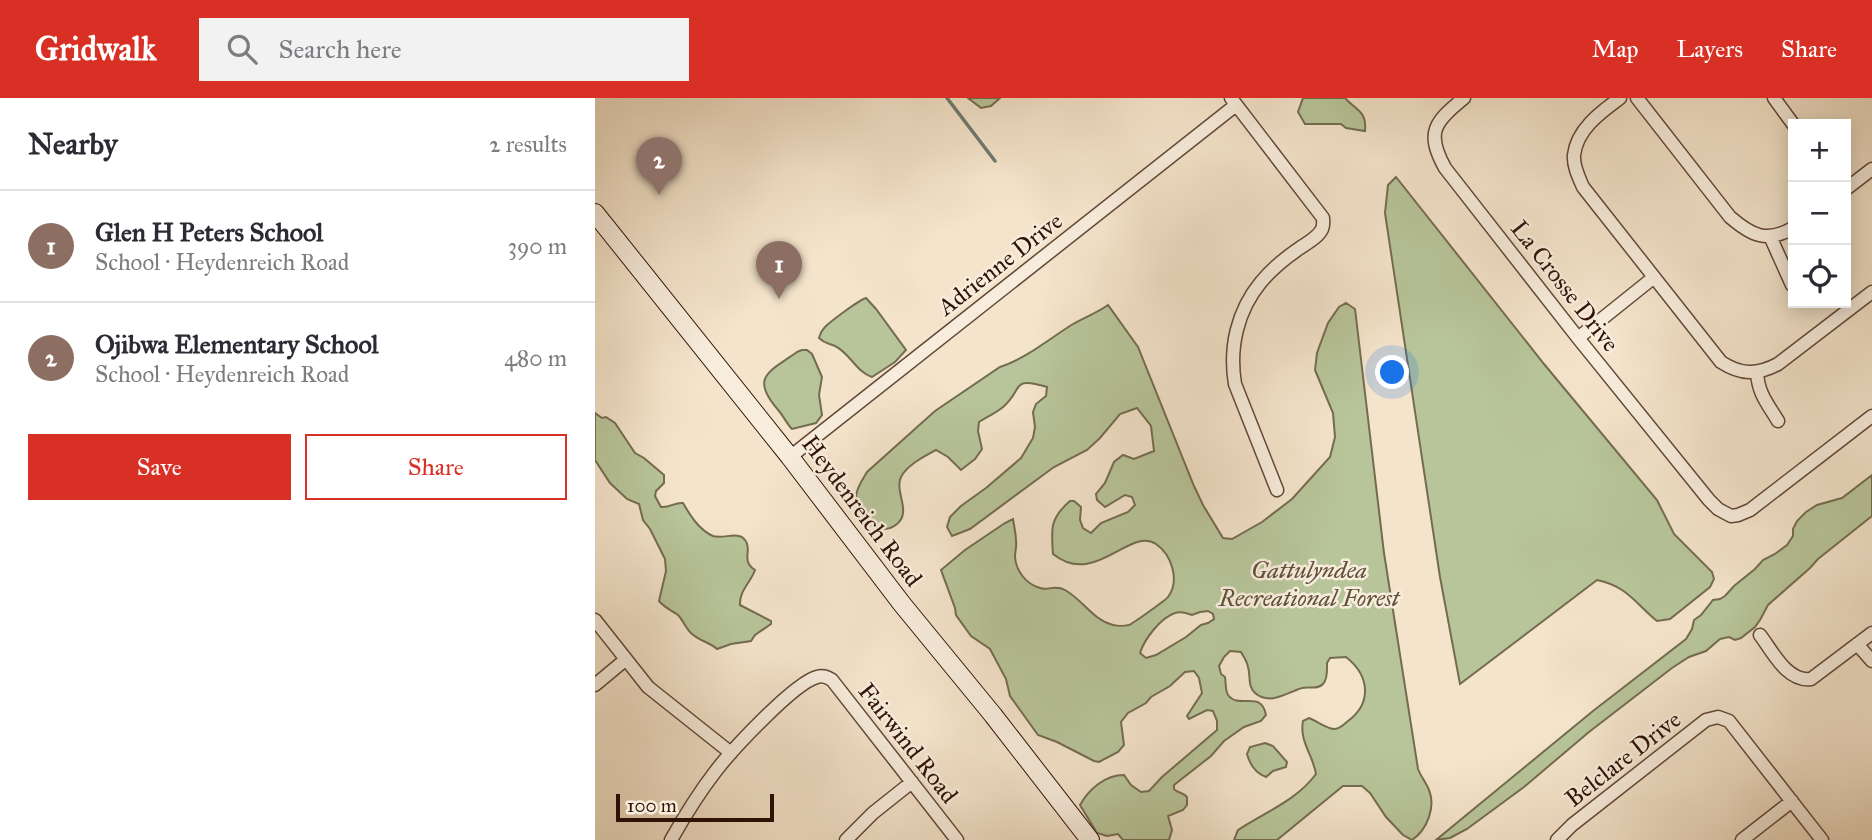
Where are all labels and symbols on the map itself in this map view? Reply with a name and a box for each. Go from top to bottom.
pin: 2 [636,137,682,195]
street label: Adrienne Drive [931,206,1068,323]
street label: La Crosse Drive [1504,214,1626,358]
pin: 1 [756,241,802,299]
your location [1375,355,1409,389]
street label: Heydenreich Road [795,429,929,593]
park label: Gattulyndea Recreational Forest [1218,555,1401,613]
street label: Fairwind Road [852,677,964,809]
street label: Belclare Drive [1559,705,1687,813]
scale bar [616,791,773,823]

